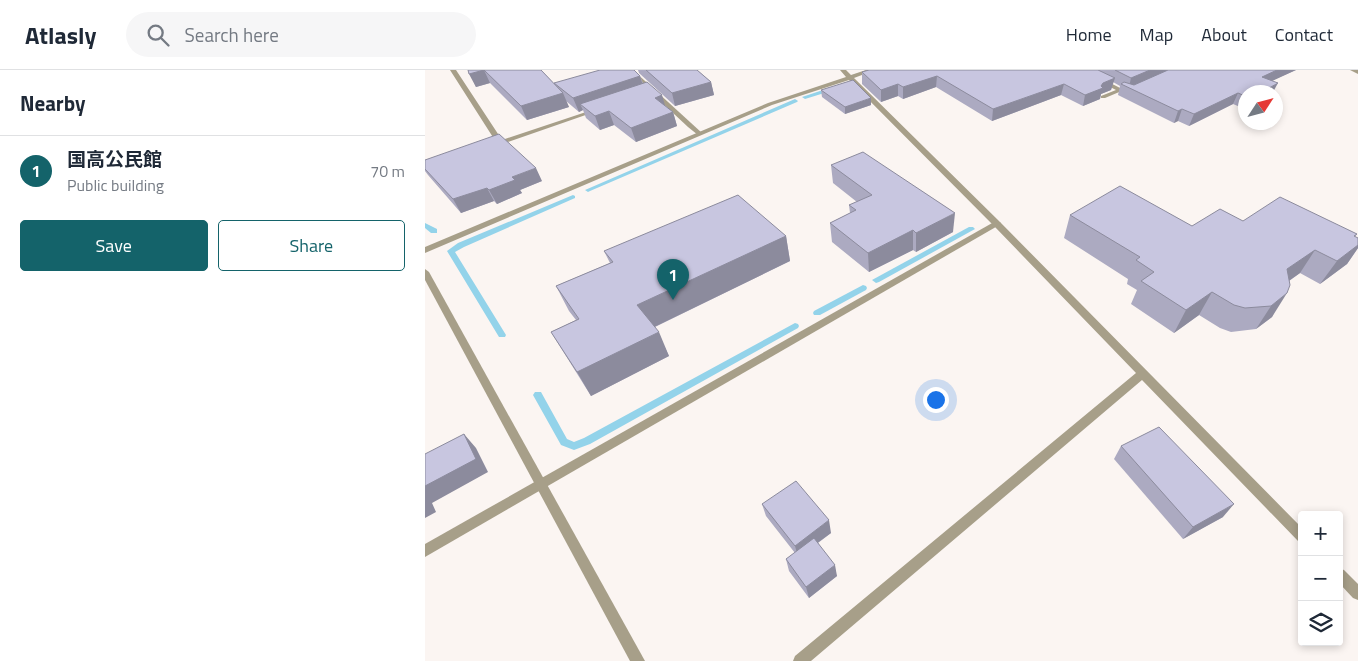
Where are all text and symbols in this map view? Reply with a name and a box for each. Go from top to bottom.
search box [126,12,476,57]
text: Atlasly [25,17,96,53]
text: Search here [184,20,279,49]
icon: search [144,21,172,49]
text: Home [1066,21,1112,48]
text: Map [1140,21,1173,48]
text: About [1201,21,1247,48]
text: Contact [1275,21,1333,48]
north arrow [1238,85,1283,130]
text: Nearby [20,87,85,119]
text: 国高公民館 [67,144,162,173]
text: 1 [32,159,40,183]
text: 70 m [370,159,405,183]
text: Public building [67,173,164,197]
button: Save [20,220,208,271]
button: Share [218,220,405,271]
pin: 1 [657,259,689,300]
your location [923,387,949,413]
map controls [1298,511,1343,646]
button: + [1298,511,1343,556]
button: − [1298,556,1343,601]
button: layers [1298,601,1343,646]

